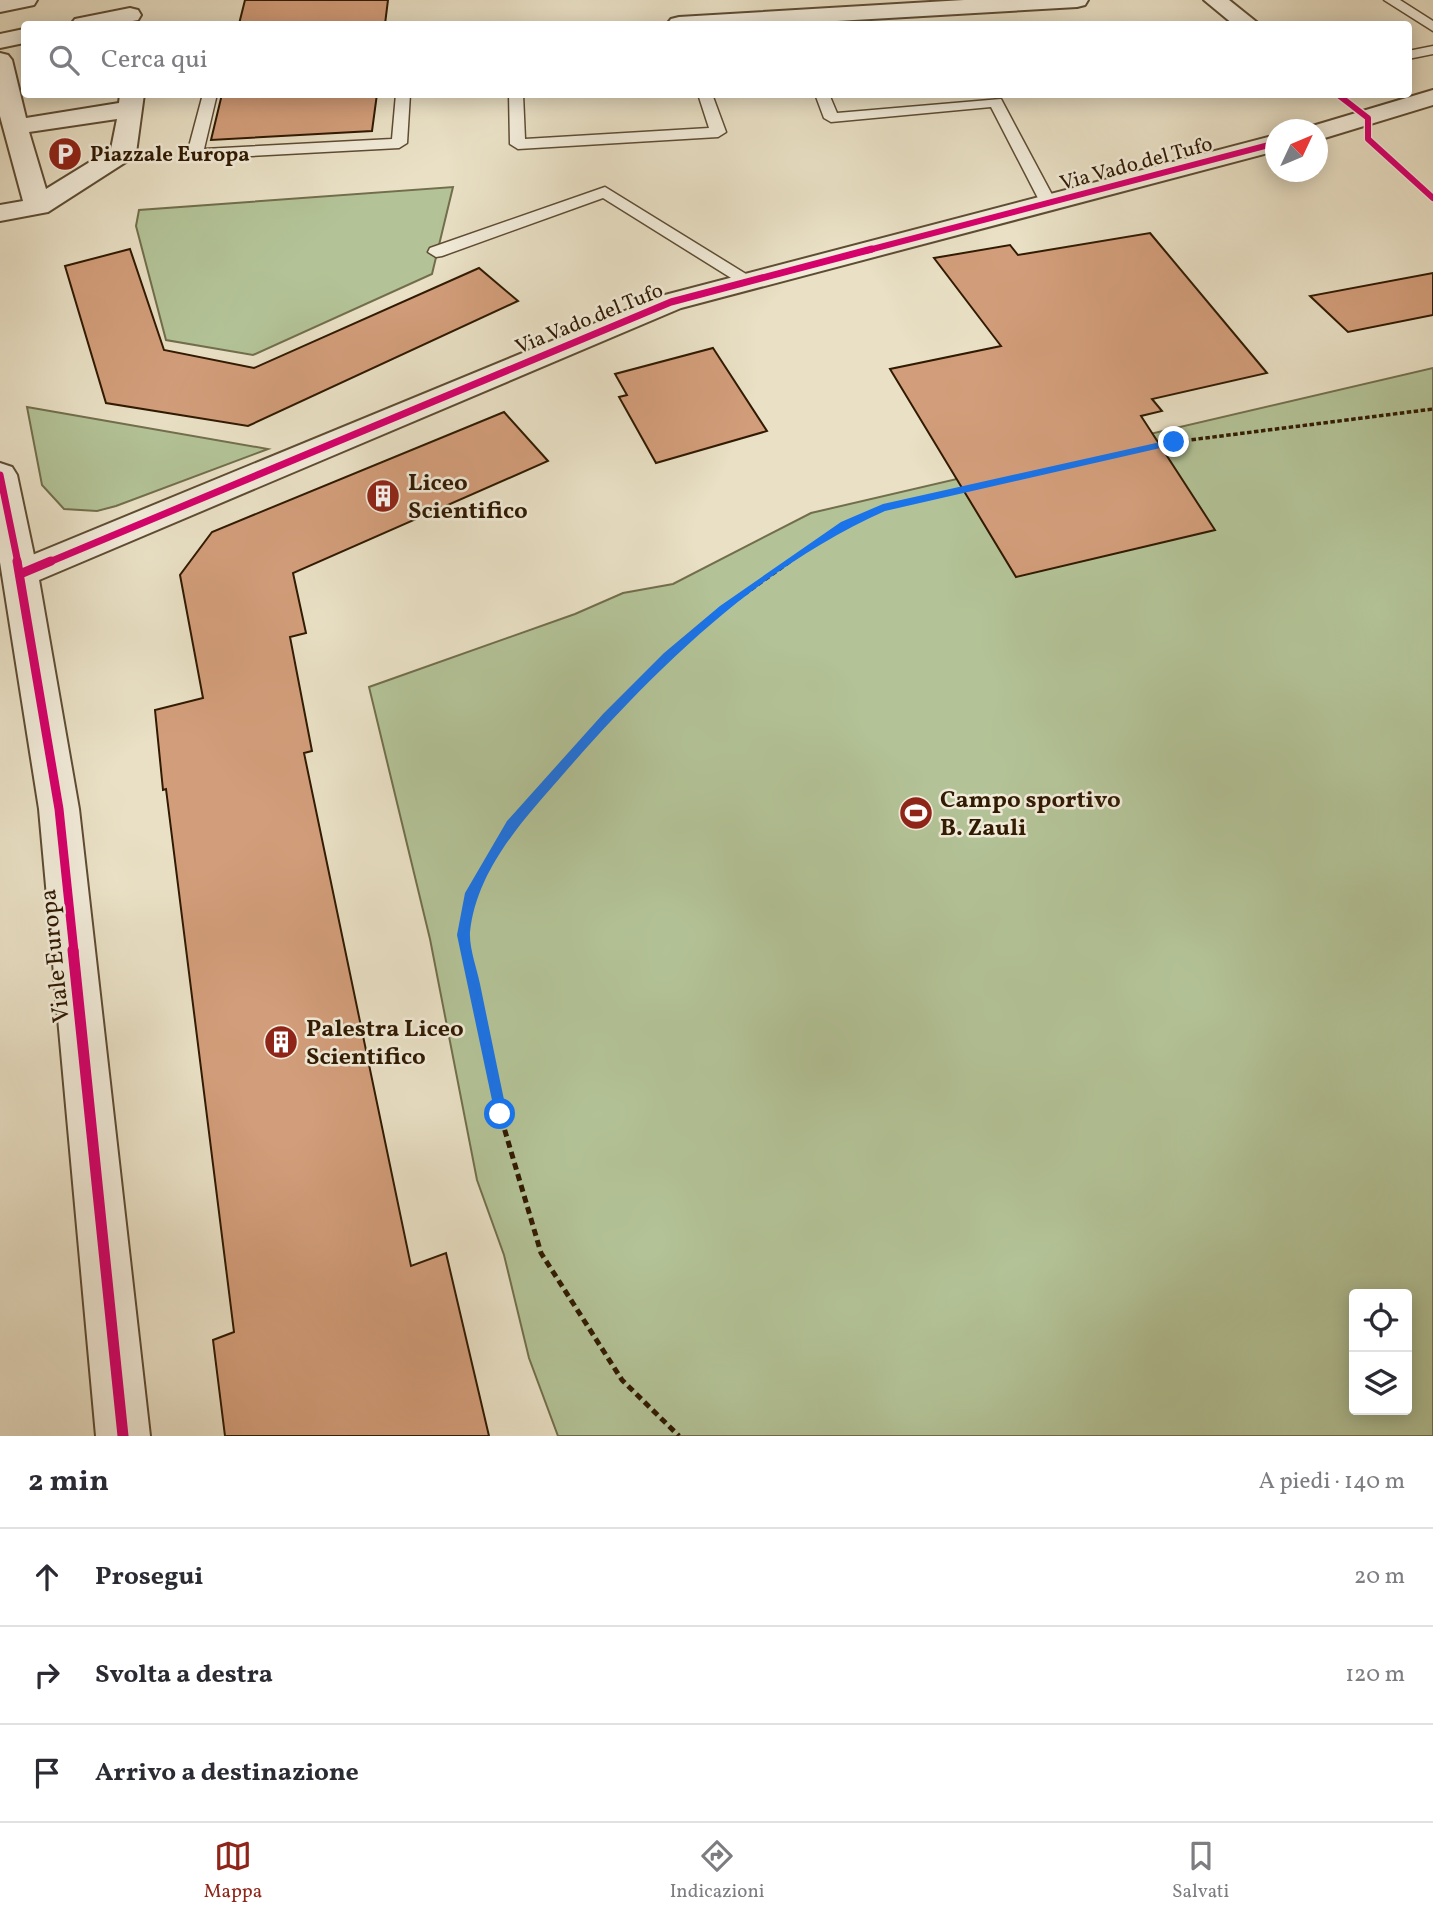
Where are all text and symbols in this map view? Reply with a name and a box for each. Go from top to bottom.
search box [21,21,1412,98]
icon: search [45,41,83,79]
text: Cerca qui [101,42,208,78]
north arrow [1265,119,1328,182]
street label: Via Vado del Tufo [1057,130,1216,199]
parking icon: Piazzale Europa [46,135,84,173]
place label: Piazzale Europa [90,141,250,170]
street label: Via Vado del Tufo [511,277,668,362]
route end [1158,426,1189,457]
place label: Liceo Scientifico [408,467,528,529]
building icon: Liceo Scientifico [364,477,402,515]
place label: Campo sportivo B. Zauli [940,784,1121,846]
sports icon: Campo sportivo B. Zauli [897,794,935,832]
street label: Viale Europa [32,887,80,1024]
place label: Palestra Liceo Scientifico [306,1013,464,1075]
building icon: Palestra Liceo Scientifico [262,1023,300,1061]
route start [484,1098,515,1129]
map controls [1349,1289,1412,1415]
button: locate [1349,1289,1412,1352]
button: layers [1349,1352,1412,1415]
text: 2 min [28,1461,109,1503]
text: A piedi · 140 m [1259,1466,1405,1498]
icon: ahead [28,1558,66,1596]
text: Prosegui [95,1559,203,1595]
text: 20 m [1354,1561,1405,1593]
icon: right [28,1656,66,1694]
text: Svolta a destra [95,1657,273,1693]
text: 120 m [1345,1659,1405,1691]
icon: arrive [28,1754,66,1792]
text: Arrivo a destinazione [95,1755,359,1791]
tab: Mappa [204,1837,262,1905]
tab: Indicazioni [670,1837,765,1905]
tab: Salvati [1172,1837,1229,1905]

